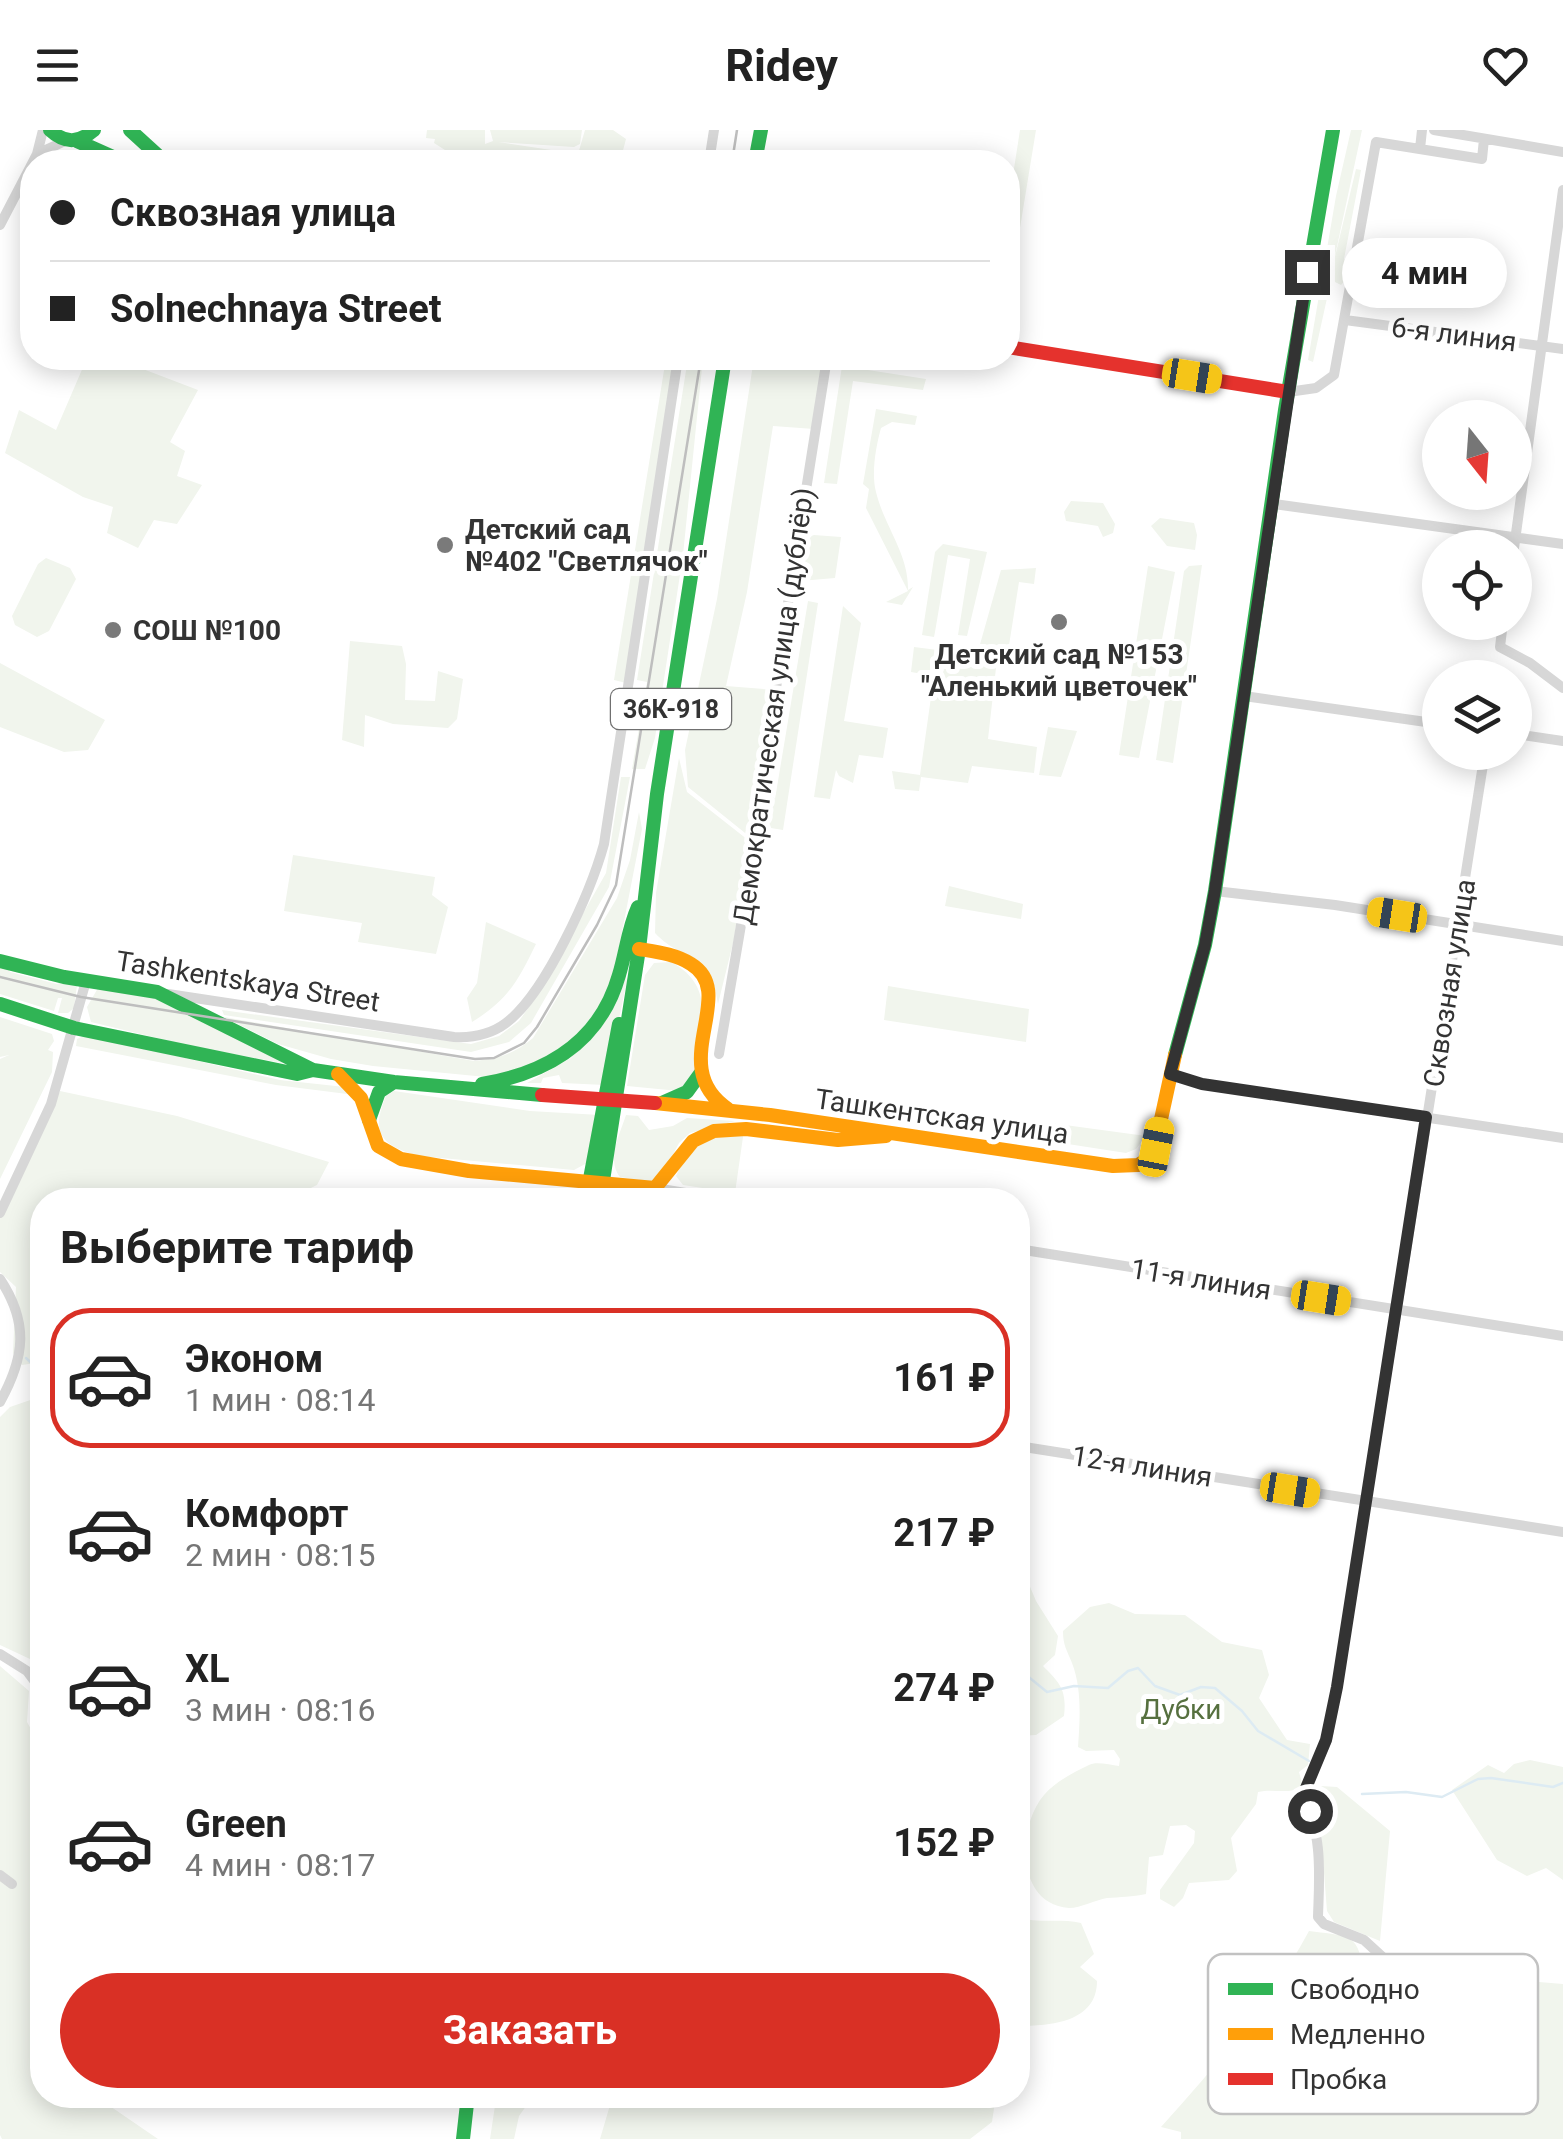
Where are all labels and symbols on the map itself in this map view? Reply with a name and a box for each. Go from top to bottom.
callout: 4 мин [1342,237,1507,307]
route end [1285,250,1330,295]
street label: 6-я линия [1389,310,1518,359]
car [1160,356,1224,396]
north arrow [1422,400,1532,510]
street label: Демократическая улица (дублёр) [726,485,821,927]
place label: Детский сад №402 "Светлячок" [465,513,708,578]
marker: Детский сад №402 "Светлячок" [434,534,456,556]
marker: Детский сад №153 "Аленький цветочек" [1048,611,1070,633]
place label: СОШ №100 [133,614,281,647]
marker: СОШ №100 [102,619,124,641]
place label: Детский сад №153 "Аленький цветочек" [921,638,1197,703]
road number: 36К-918 [611,689,731,729]
street label: Сквозная улица [1417,877,1482,1089]
car [1365,895,1429,935]
street label: Tashkentskaya Street [114,944,382,1019]
street label: Ташкентская улица [813,1082,1071,1151]
car [1136,1115,1176,1179]
street label: 11-я линия [1128,1252,1273,1307]
car [1289,1278,1353,1318]
street label: 12-я линия [1069,1439,1214,1494]
car [1258,1470,1322,1510]
park label: Дубки [1141,1693,1221,1726]
route start [1288,1789,1333,1834]
legend [1208,1954,1538,2114]
text: Свободно [1290,1973,1420,2006]
text: Медленно [1290,2018,1426,2051]
text: Пробка [1290,2063,1387,2096]

